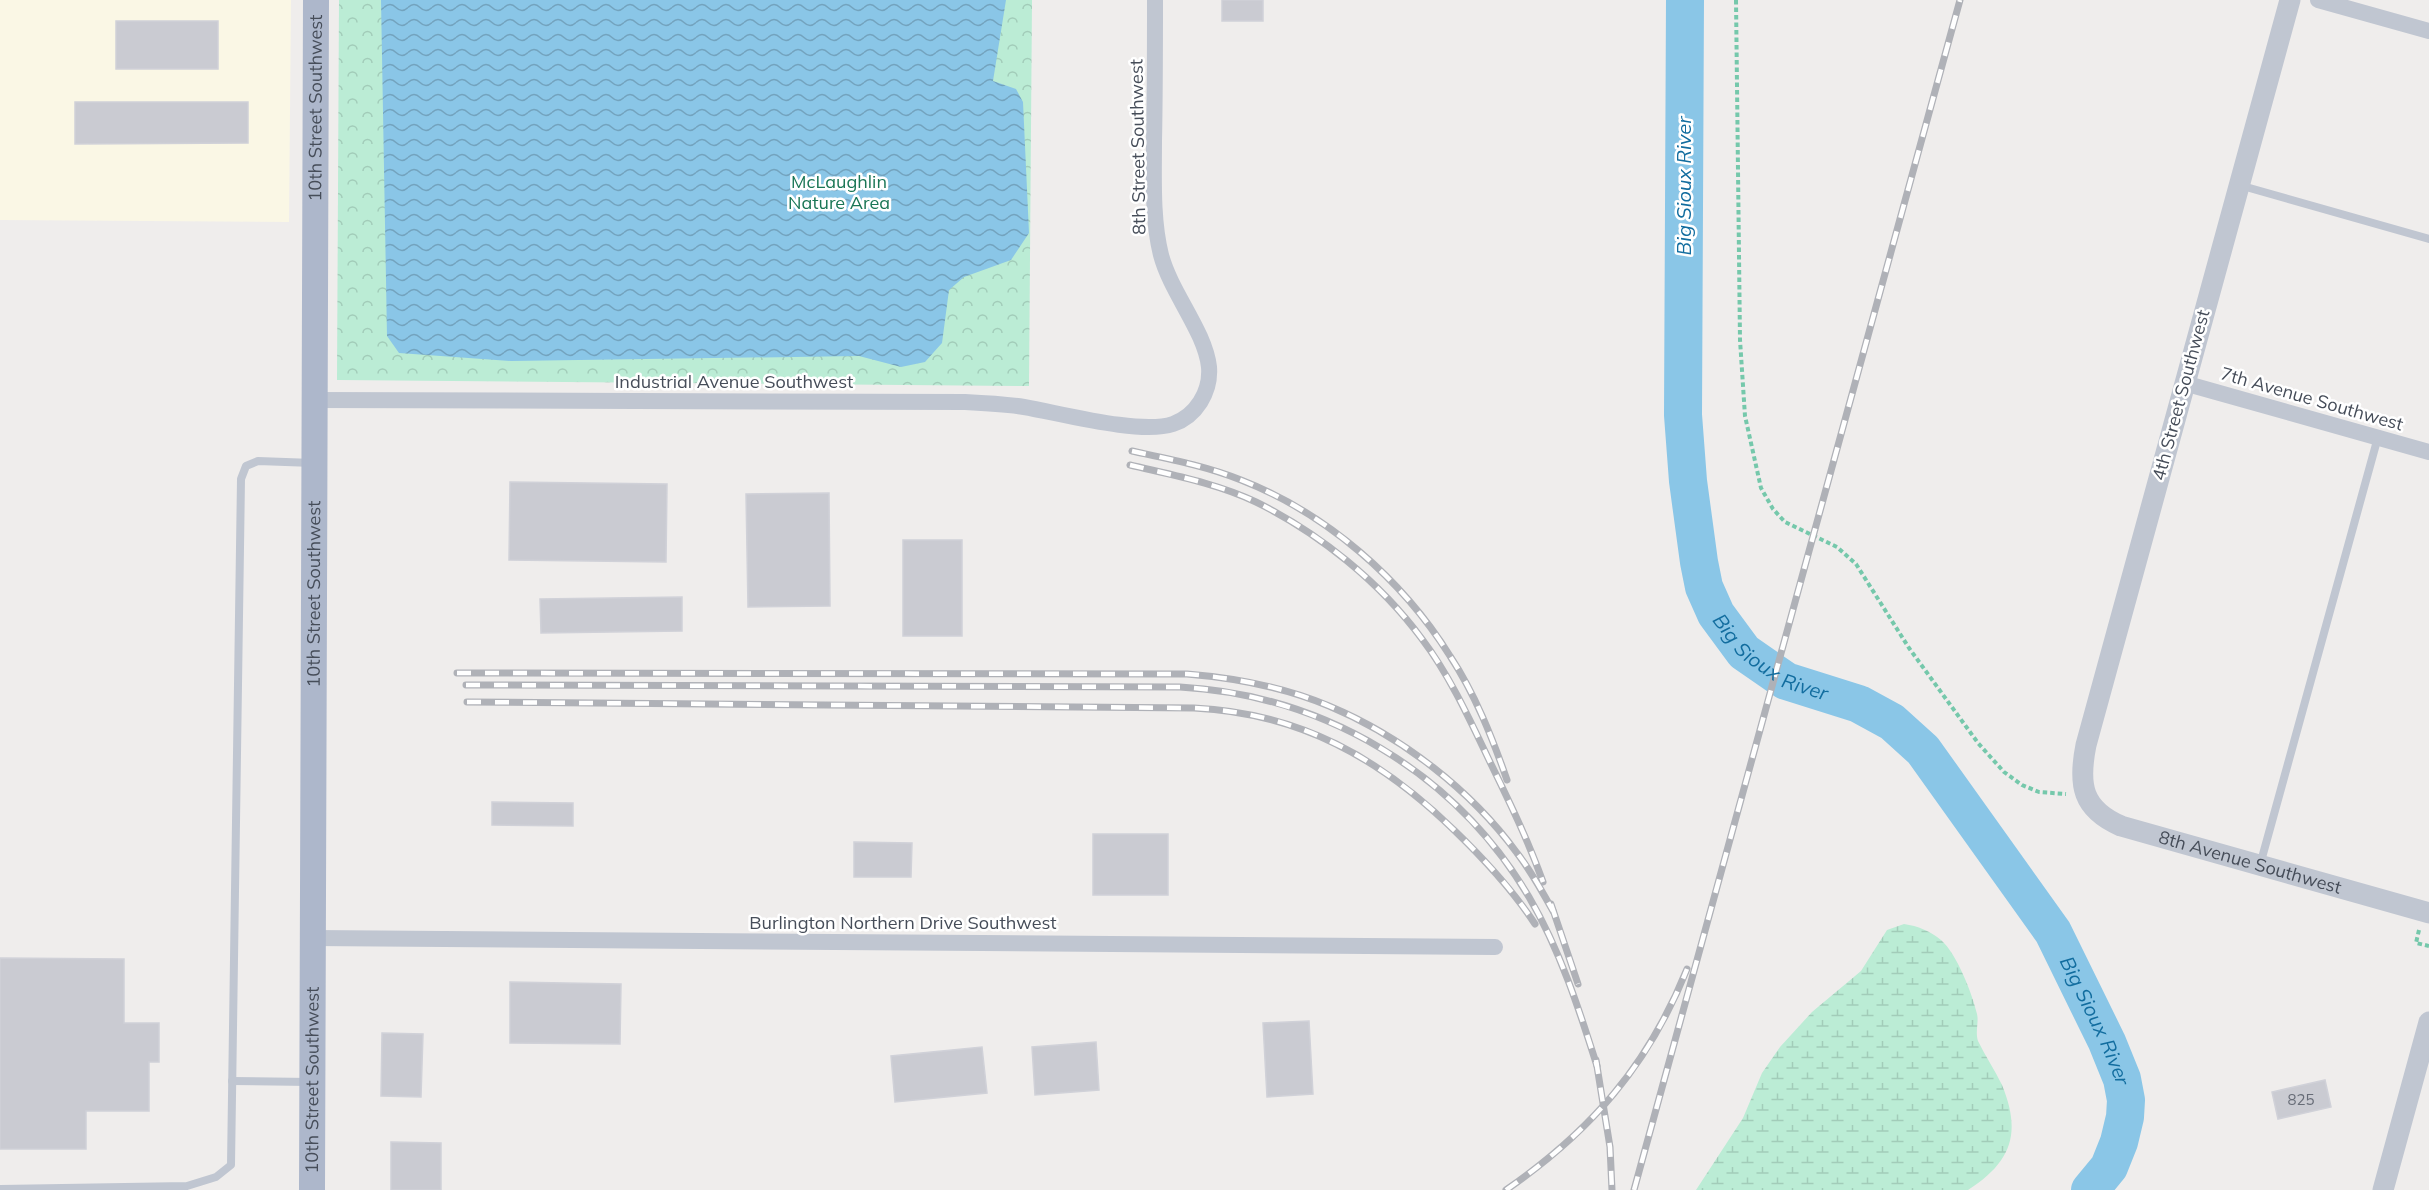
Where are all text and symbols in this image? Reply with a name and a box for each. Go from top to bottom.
street label: 10th Street Southwest [303,15,327,201]
street label: 8th Street Southwest [1124,59,1151,235]
water label: Big Sioux River [1671,116,1696,255]
park label: McLaughlin Nature Area [788,170,890,214]
street label: 4th Street Southwest [2147,307,2214,483]
street label: 7th Avenue Southwest [2218,361,2406,436]
street label: Industrial Avenue Southwest [615,370,853,393]
street label: 10th Street Southwest [302,501,325,687]
water label: Big Sioux River [1708,608,1832,706]
street label: 8th Avenue Southwest [2156,825,2344,899]
street label: Burlington Northern Drive Southwest [749,911,1057,934]
water label: Big Sioux River [2055,952,2136,1087]
street label: 10th Street Southwest [300,987,324,1173]
house number: 825 [2287,1090,2315,1109]

